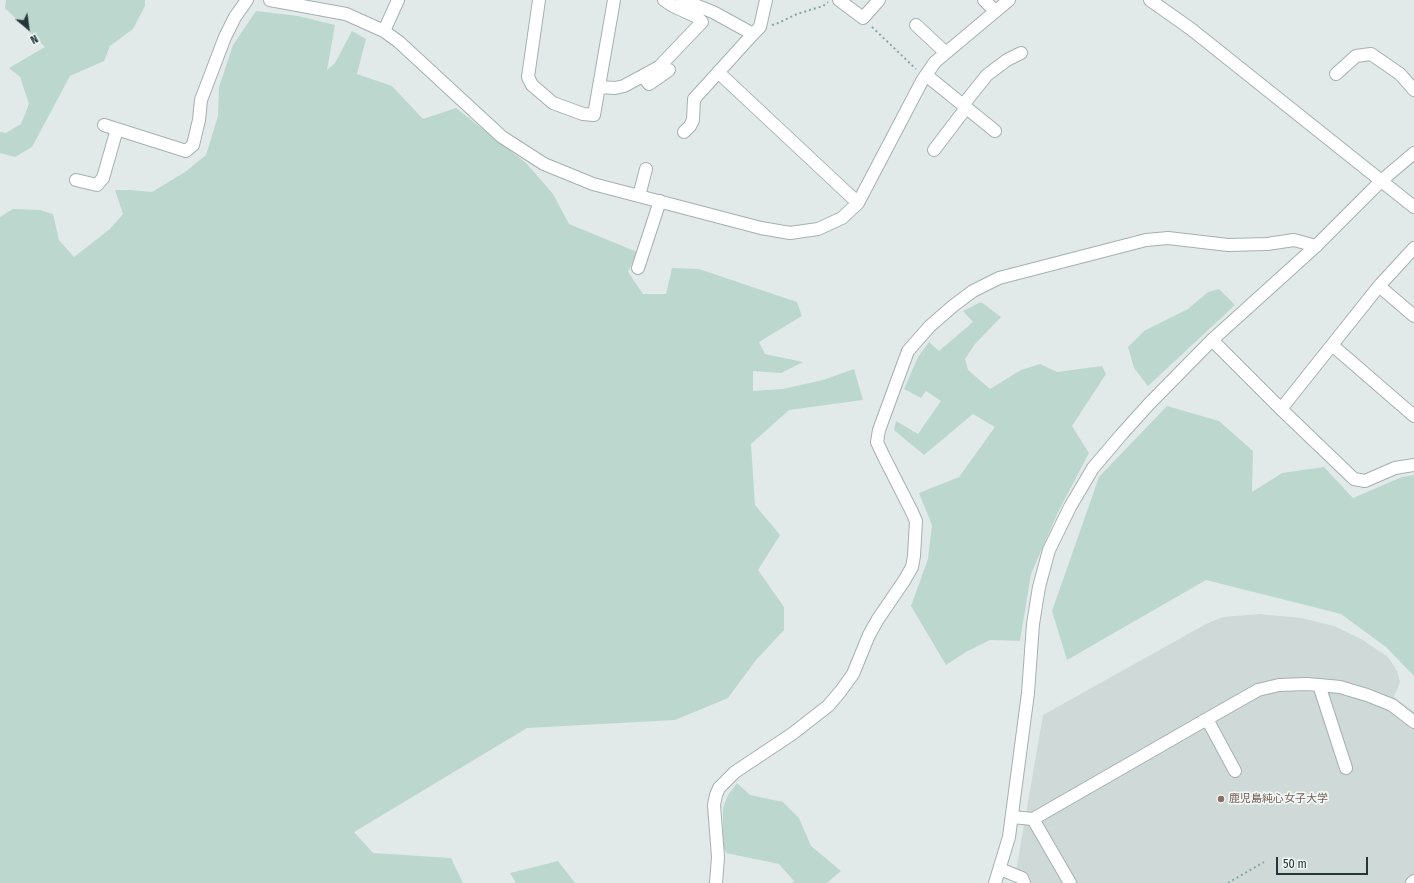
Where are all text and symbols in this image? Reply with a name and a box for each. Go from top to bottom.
north arrow [8,8,48,48]
text: N [28,32,40,46]
place label: 鹿児島純心女子大学 [1229,792,1328,806]
marker: 鹿児島純心女子大学 [1216,794,1226,804]
scale bar [1278,849,1370,875]
text: 50 m [1283,857,1307,871]

